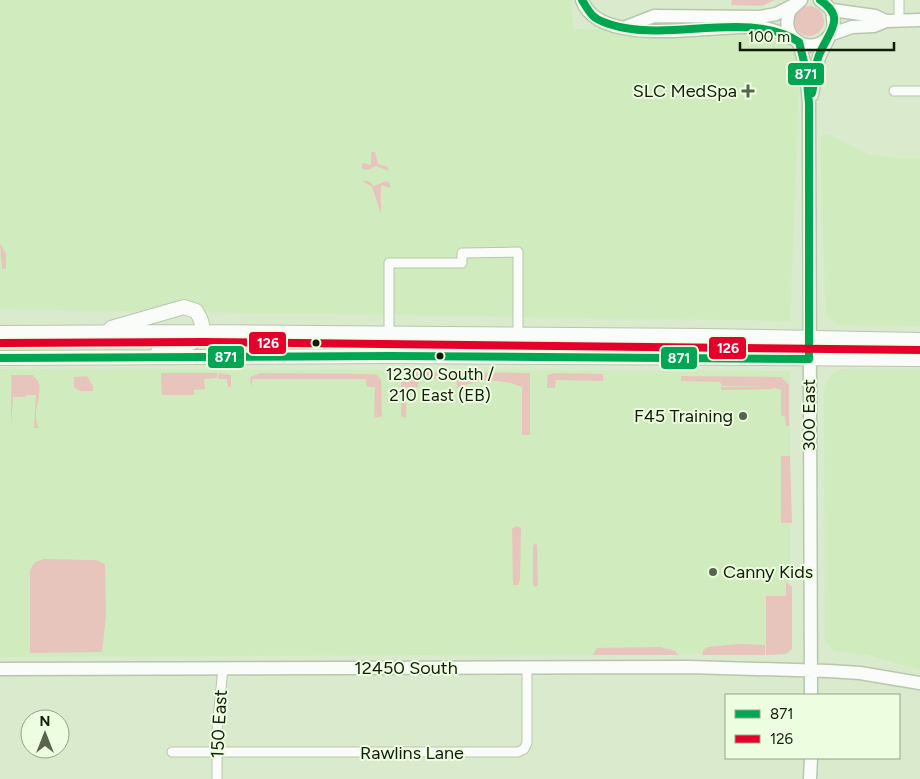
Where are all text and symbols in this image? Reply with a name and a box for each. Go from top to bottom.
scale bar [740,20,894,52]
text: 100 m [748,28,790,46]
line badge: 871 [787,62,825,86]
text: 871 [795,66,817,83]
place label: SLC MedSpa [633,80,737,102]
marker: SLC MedSpa [741,84,755,98]
line badge: 126 [248,331,287,355]
text: 126 [257,335,279,352]
line badge: 126 [708,336,747,360]
unlabelled marker [311,338,321,348]
text: 126 [717,340,739,357]
line badge: 871 [207,345,245,369]
line badge: 871 [660,346,698,370]
text: 871 [215,349,237,366]
text: 871 [668,350,690,367]
marker: 12300 South / 210 East (EB) [435,351,445,361]
place label: 12300 South / 210 East (EB) [386,364,495,405]
street label: 300 East [798,379,820,451]
place label: F45 Training [634,405,733,427]
marker: F45 Training [737,410,749,422]
place label: Canny Kids [723,561,813,583]
marker: Canny Kids [707,566,719,578]
street label: 12450 South [354,657,458,679]
street label: 150 East [206,689,232,759]
legend [725,694,900,759]
text: 871 [770,705,793,723]
north arrow [20,709,70,759]
text: N [40,713,50,730]
text: 126 [770,730,794,748]
street label: Rawlins Lane [360,742,464,764]

